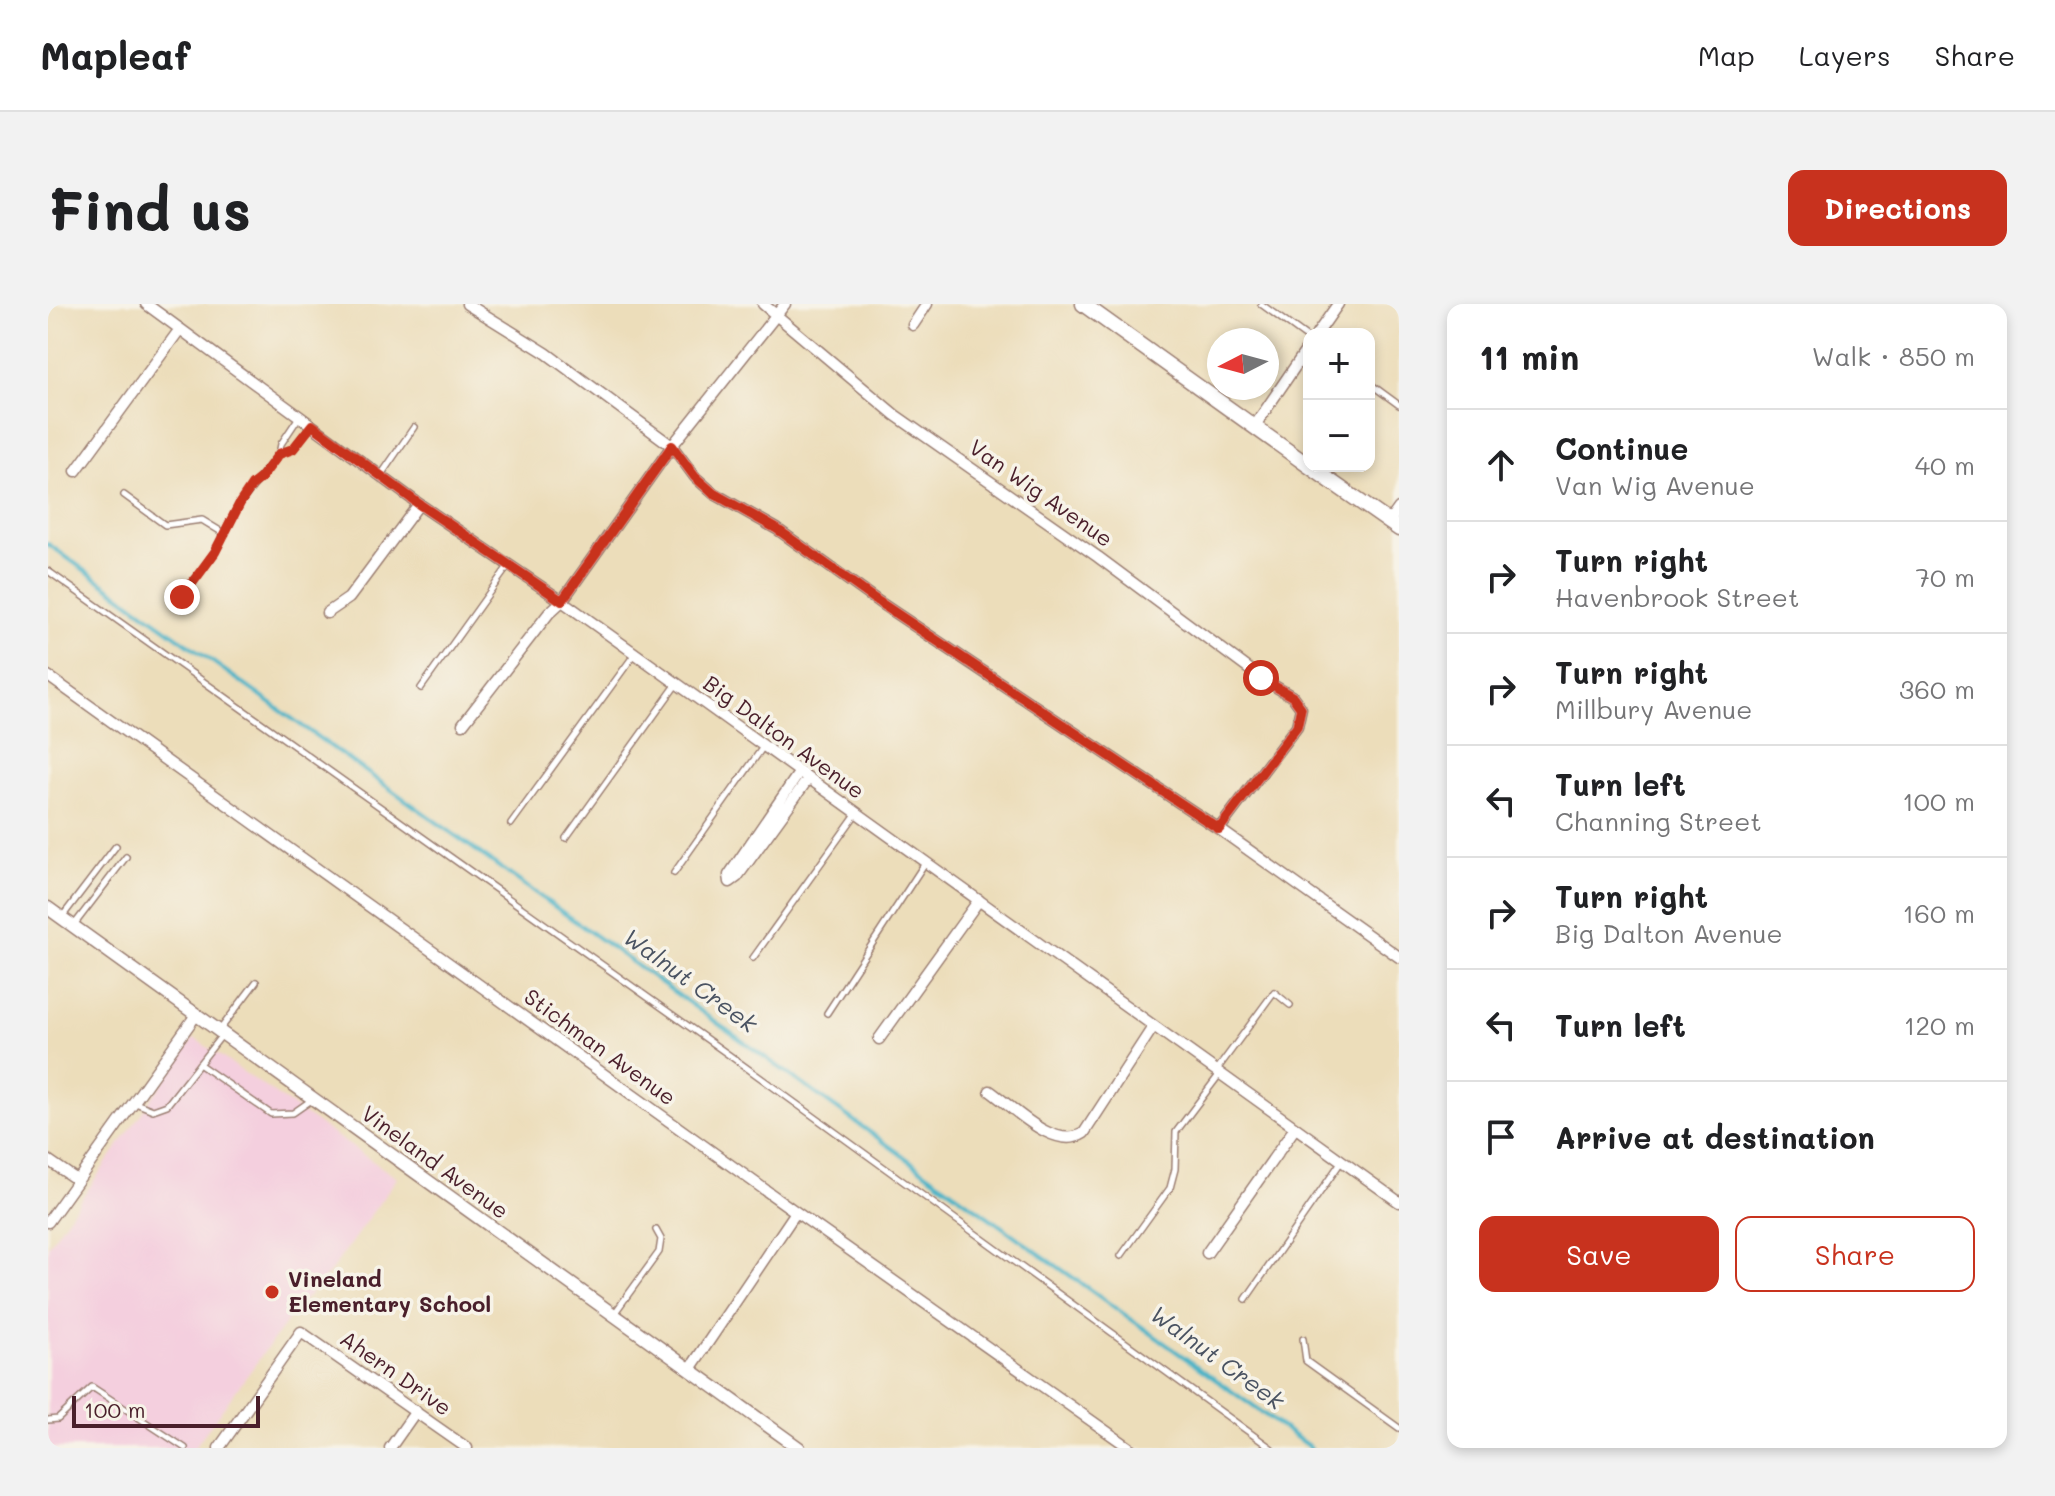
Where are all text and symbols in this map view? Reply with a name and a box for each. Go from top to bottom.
text: Mapleaf [40,30,191,80]
text: Map [1698,37,1755,73]
text: Layers [1799,37,1891,73]
text: Share [1935,37,2015,73]
button: Directions [1788,170,2007,246]
text: Find us [48,172,251,245]
north arrow [1207,328,1279,400]
map controls [1303,328,1375,472]
button: + [1303,328,1375,400]
text: 11 min [1479,334,1579,379]
text: Walk · 850 m [1812,339,1975,373]
button: − [1303,400,1375,472]
text: Continue [1555,428,1688,468]
street label: Van Wig Avenue [964,432,1119,553]
icon: ahead [1479,443,1523,487]
text: 40 m [1915,448,1975,482]
text: Van Wig Avenue [1555,468,1755,502]
text: Turn right [1555,540,1708,580]
icon: right [1479,555,1523,599]
text: 70 m [1915,560,1975,594]
route end [164,579,200,615]
text: Havenbrook Street [1555,580,1799,614]
text: Turn right [1555,652,1708,692]
route start [1243,660,1279,696]
icon: right [1479,667,1523,711]
street label: Big Dalton Avenue [698,668,871,805]
text: 360 m [1899,672,1975,706]
text: Millbury Avenue [1555,692,1752,726]
text: Turn left [1555,764,1686,804]
icon: left [1479,779,1523,823]
text: 100 m [1902,784,1975,818]
text: Channing Street [1555,804,1762,838]
text: Turn right [1555,876,1708,916]
icon: right [1479,891,1523,935]
text: 160 m [1903,896,1975,930]
text: Big Dalton Avenue [1555,916,1783,950]
water label: Walnut Creek [618,921,765,1040]
street label: Stichman Avenue [519,982,682,1111]
icon: left [1479,1003,1523,1047]
text: Turn left [1555,1005,1686,1045]
text: 120 m [1904,1008,1975,1042]
street label: Vineland Avenue [356,1098,515,1225]
icon: arrive [1479,1115,1523,1159]
text: Arrive at destination [1555,1117,1875,1157]
button: Save [1479,1216,1719,1292]
button: Share [1735,1216,1975,1292]
place label: Vineland Elementary School [288,1264,491,1318]
marker: Vineland Elementary School [263,1283,281,1301]
water label: Walnut Creek [1145,1298,1292,1417]
street label: Ahern Drive [335,1324,458,1422]
scale bar [72,1392,260,1428]
text: 100 m [84,1395,146,1424]

